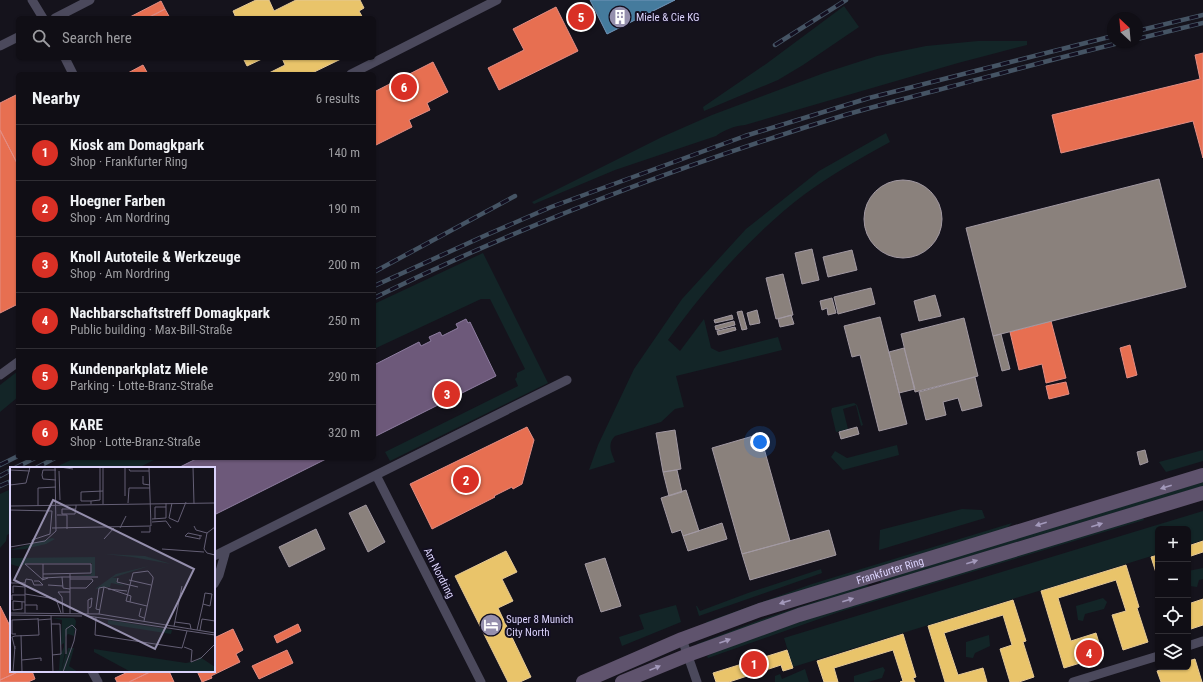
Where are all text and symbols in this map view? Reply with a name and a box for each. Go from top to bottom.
pin: 5 [568,2,594,32]
building icon: Miele & Cie KG [607,4,633,30]
place label: Miele & Cie KG [636,11,699,24]
north arrow [1107,12,1143,48]
search box [16,16,376,60]
icon: search [30,27,52,49]
text: Search here [62,29,132,47]
pin: 6 [391,72,417,102]
text: Nearby [32,88,80,108]
text: 6 results [316,91,360,106]
text: Kiosk am Domagkpark [70,136,204,154]
text: 1 [42,145,48,160]
text: 140 m [328,145,360,160]
text: Shop · Frankfurter Ring [70,154,187,169]
text: Hoegner Farben [70,192,165,210]
text: 2 [42,201,48,216]
text: 190 m [328,201,360,216]
text: Shop · Am Nordring [70,210,170,225]
text: Knoll Autoteile & Werkzeuge [70,248,241,266]
text: 3 [42,257,48,272]
text: 200 m [328,257,360,272]
text: Shop · Am Nordring [70,266,170,281]
text: Nachbarschaftstreff Domagkpark [70,304,270,322]
text: 4 [42,313,48,328]
text: 250 m [328,313,360,328]
text: Public building · Max-Bill-Straße [70,322,232,337]
text: Kundenparkplatz Miele [70,360,208,378]
text: 5 [42,369,48,384]
text: 290 m [328,369,360,384]
text: Parking · Lotte-Branz-Straße [70,378,213,393]
pin: 3 [434,379,460,409]
text: KARE [70,416,103,434]
text: 6 [42,425,48,440]
text: 320 m [328,425,360,440]
your location [750,432,770,452]
text: Shop · Lotte-Branz-Straße [70,434,200,449]
pin: 2 [453,465,479,495]
inset map [10,467,215,672]
one-way arrow [1159,484,1171,490]
one-way arrow [1035,521,1047,527]
one-way arrow [1091,522,1103,528]
map controls [1155,526,1191,670]
button: + [1155,526,1191,562]
street label: Am Nordring [421,546,457,600]
street label: Frankfurter Ring [855,554,925,587]
one-way arrow [966,559,978,565]
button: − [1155,562,1191,598]
one-way arrow [842,597,854,603]
button: locate [1155,598,1191,634]
one-way arrow [779,600,791,606]
hotel icon: Super 8 Munich City North [478,612,504,638]
place label: Super 8 Munich City North [506,613,573,639]
button: layers [1155,634,1191,670]
one-way arrow [719,638,731,644]
pin: 4 [1076,638,1102,668]
pin: 1 [741,649,767,679]
one-way arrow [649,665,661,672]

